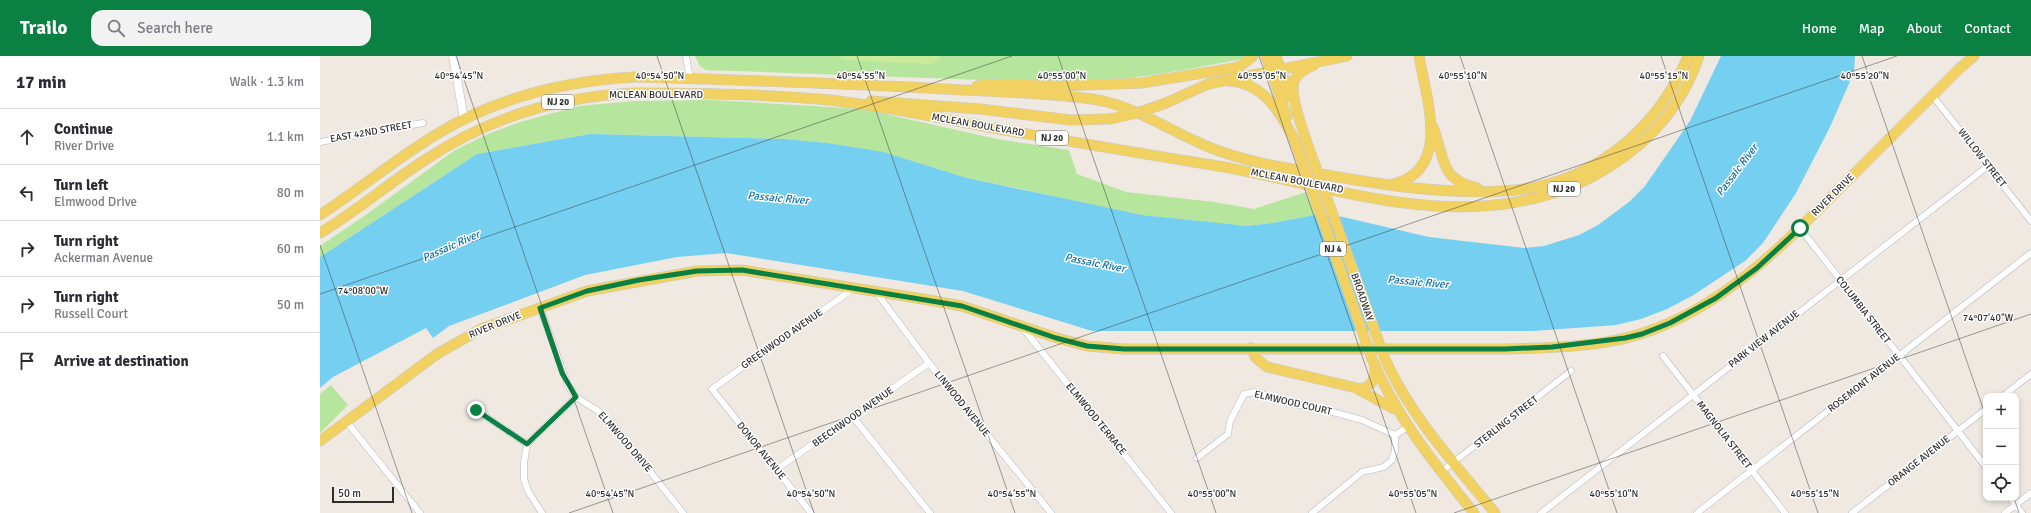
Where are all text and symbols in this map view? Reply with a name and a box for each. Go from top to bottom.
search box [91,10,371,46]
text: Trailo [20,16,67,40]
icon: search [105,17,127,39]
text: Search here [137,19,213,37]
text: Home [1802,20,1837,37]
text: Map [1859,20,1884,37]
text: About [1906,20,1942,37]
text: Contact [1964,20,2011,37]
text: 40°54'45"N [435,70,483,82]
text: 40°54'50"N [636,70,684,82]
text: 40°54'55"N [837,70,885,82]
text: 40°55'00"N [1038,70,1086,82]
text: 40°55'05"N [1238,70,1286,82]
text: 40°55'10"N [1439,70,1487,82]
text: 40°55'15"N [1640,70,1688,82]
text: 40°55'20"N [1841,70,1889,82]
text: 17 min [16,72,66,93]
text: Walk · 1.3 km [230,74,304,90]
street label: MCLEAN BOULEVARD [609,89,703,101]
road number: NJ 20 [542,95,574,109]
street label: MCLEAN BOULEVARD [931,111,1025,139]
street label: EAST 42ND STREET [329,119,413,145]
text: Continue [54,120,113,138]
icon: ahead [16,126,38,148]
street label: WILLOW STREET [1955,126,2009,190]
text: 1.1 km [267,129,304,145]
road number: NJ 20 [1036,131,1068,145]
text: River Drive [54,138,114,154]
water label: Passaic River [1713,140,1762,198]
street label: MCLEAN BOULEVARD [1250,166,1344,196]
street label: RIVER DRIVE [1809,171,1857,219]
text: Turn left [54,176,108,194]
icon: left [16,182,38,204]
road number: NJ 20 [1548,182,1580,196]
text: 80 m [277,185,304,201]
water label: Passaic River [747,189,811,207]
text: Elmwood Drive [54,194,137,210]
route start [1791,219,1809,237]
water label: Passaic River [420,227,483,264]
text: Turn right [54,232,119,250]
icon: right [16,238,38,260]
text: 60 m [277,241,304,257]
road number: NJ 4 [1320,242,1346,256]
text: Ackerman Avenue [54,250,153,266]
water label: Passaic River [1064,251,1128,276]
street label: BROADWAY [1348,271,1376,323]
water label: Passaic River [1387,273,1451,291]
street label: COLUMBIA STREET [1833,274,1893,346]
text: 74°08'00"W [338,285,389,297]
text: Turn right [54,288,119,306]
icon: right [16,294,38,316]
text: 50 m [277,297,304,313]
text: Russell Court [54,306,128,322]
street label: GREENWOOD AVENUE [739,306,825,372]
street label: PARK VIEW AVENUE [1726,307,1802,370]
street label: RIVER DRIVE [467,309,523,341]
text: 74°07'40"W [1963,312,2014,324]
icon: arrive [16,350,38,372]
street label: ROSEMONT AVENUE [1825,351,1903,415]
text: Arrive at destination [54,352,189,370]
street label: LINWOOD AVENUE [932,369,992,440]
street label: ELMWOOD TERRACE [1063,381,1129,458]
street label: BEECHWOOD AVENUE [810,384,896,450]
street label: ELMWOOD COURT [1253,388,1333,418]
street label: STERLING STREET [1472,393,1540,451]
map controls [1983,393,2019,501]
button: + [1983,393,2019,429]
street label: MAGNOLIA STREET [1694,399,1754,471]
route end [467,401,485,419]
street label: ELMWOOD DRIVE [596,409,655,475]
street label: DONOR AVENUE [734,420,788,483]
button: − [1983,429,2019,465]
street label: ORANGE AVENUE [1885,433,1953,489]
button: locate [1983,465,2019,501]
scale bar [332,485,394,504]
text: 50 m [338,487,361,500]
text: 40°54'45"N [586,488,634,500]
text: 40°54'50"N [787,488,835,500]
text: 40°54'55"N [988,488,1036,500]
text: 40°55'00"N [1188,488,1236,500]
text: 40°55'05"N [1389,488,1437,500]
text: 40°55'10"N [1590,488,1638,500]
text: 40°55'15"N [1791,488,1839,500]

